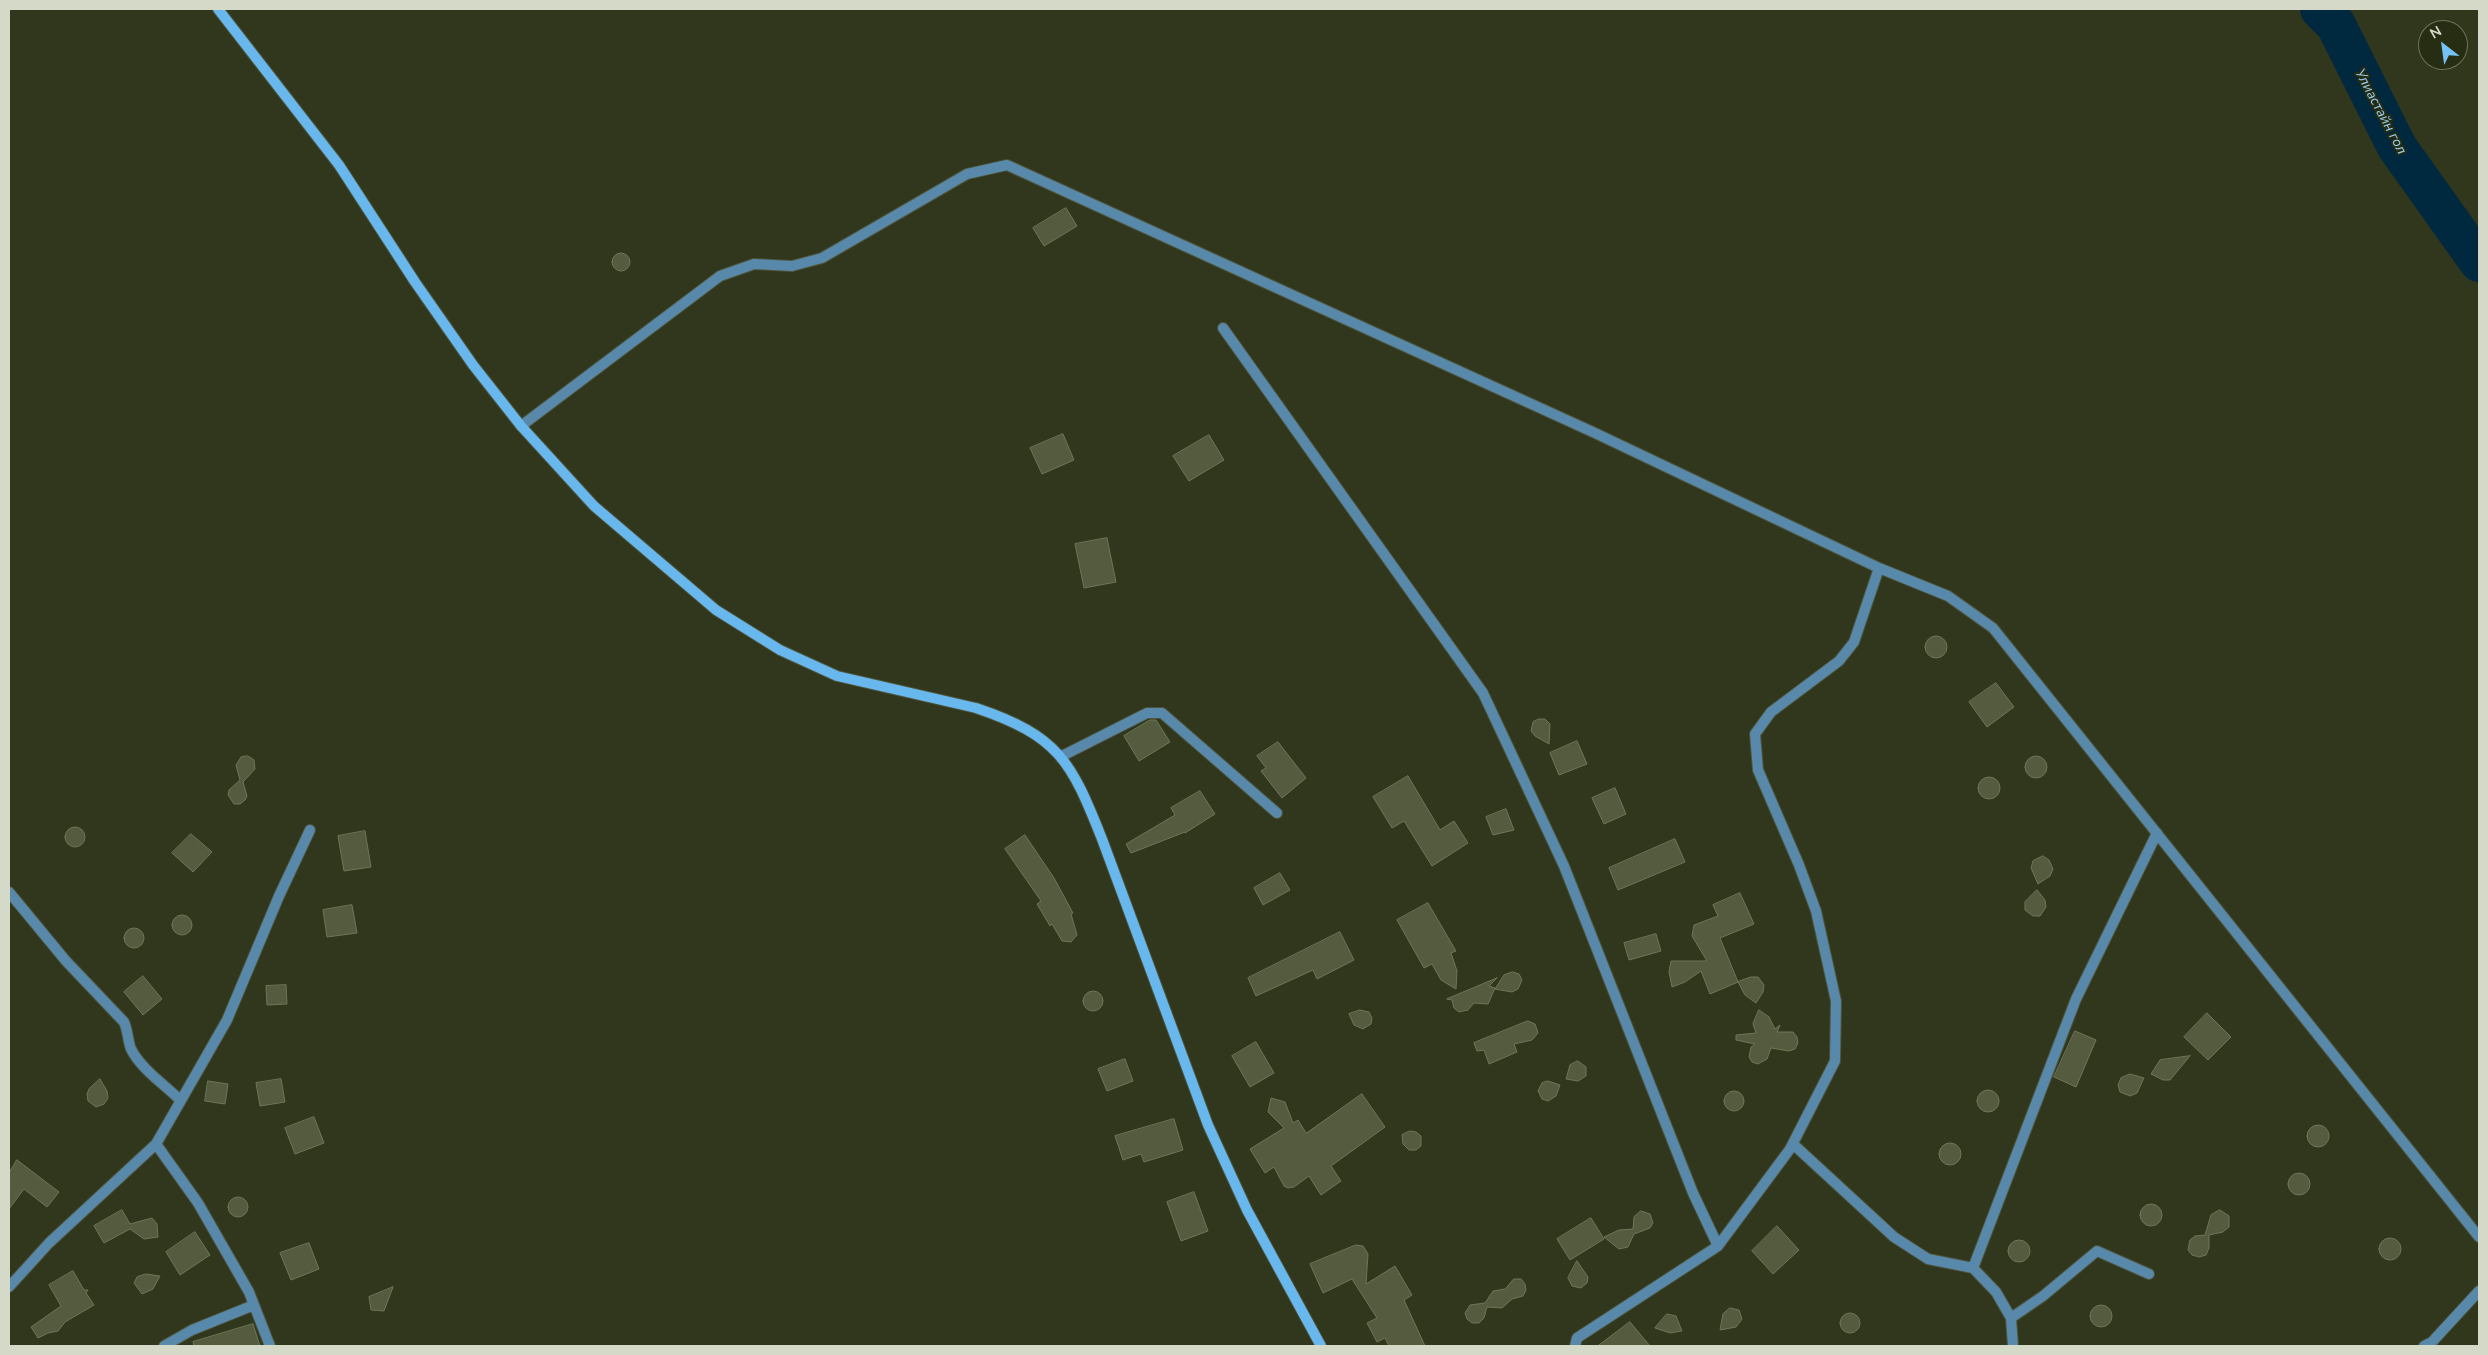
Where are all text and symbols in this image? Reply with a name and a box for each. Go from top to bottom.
north arrow [2418,20,2468,70]
text: N [2426,22,2445,43]
water label: Улиастайн гол [2351,67,2409,157]

